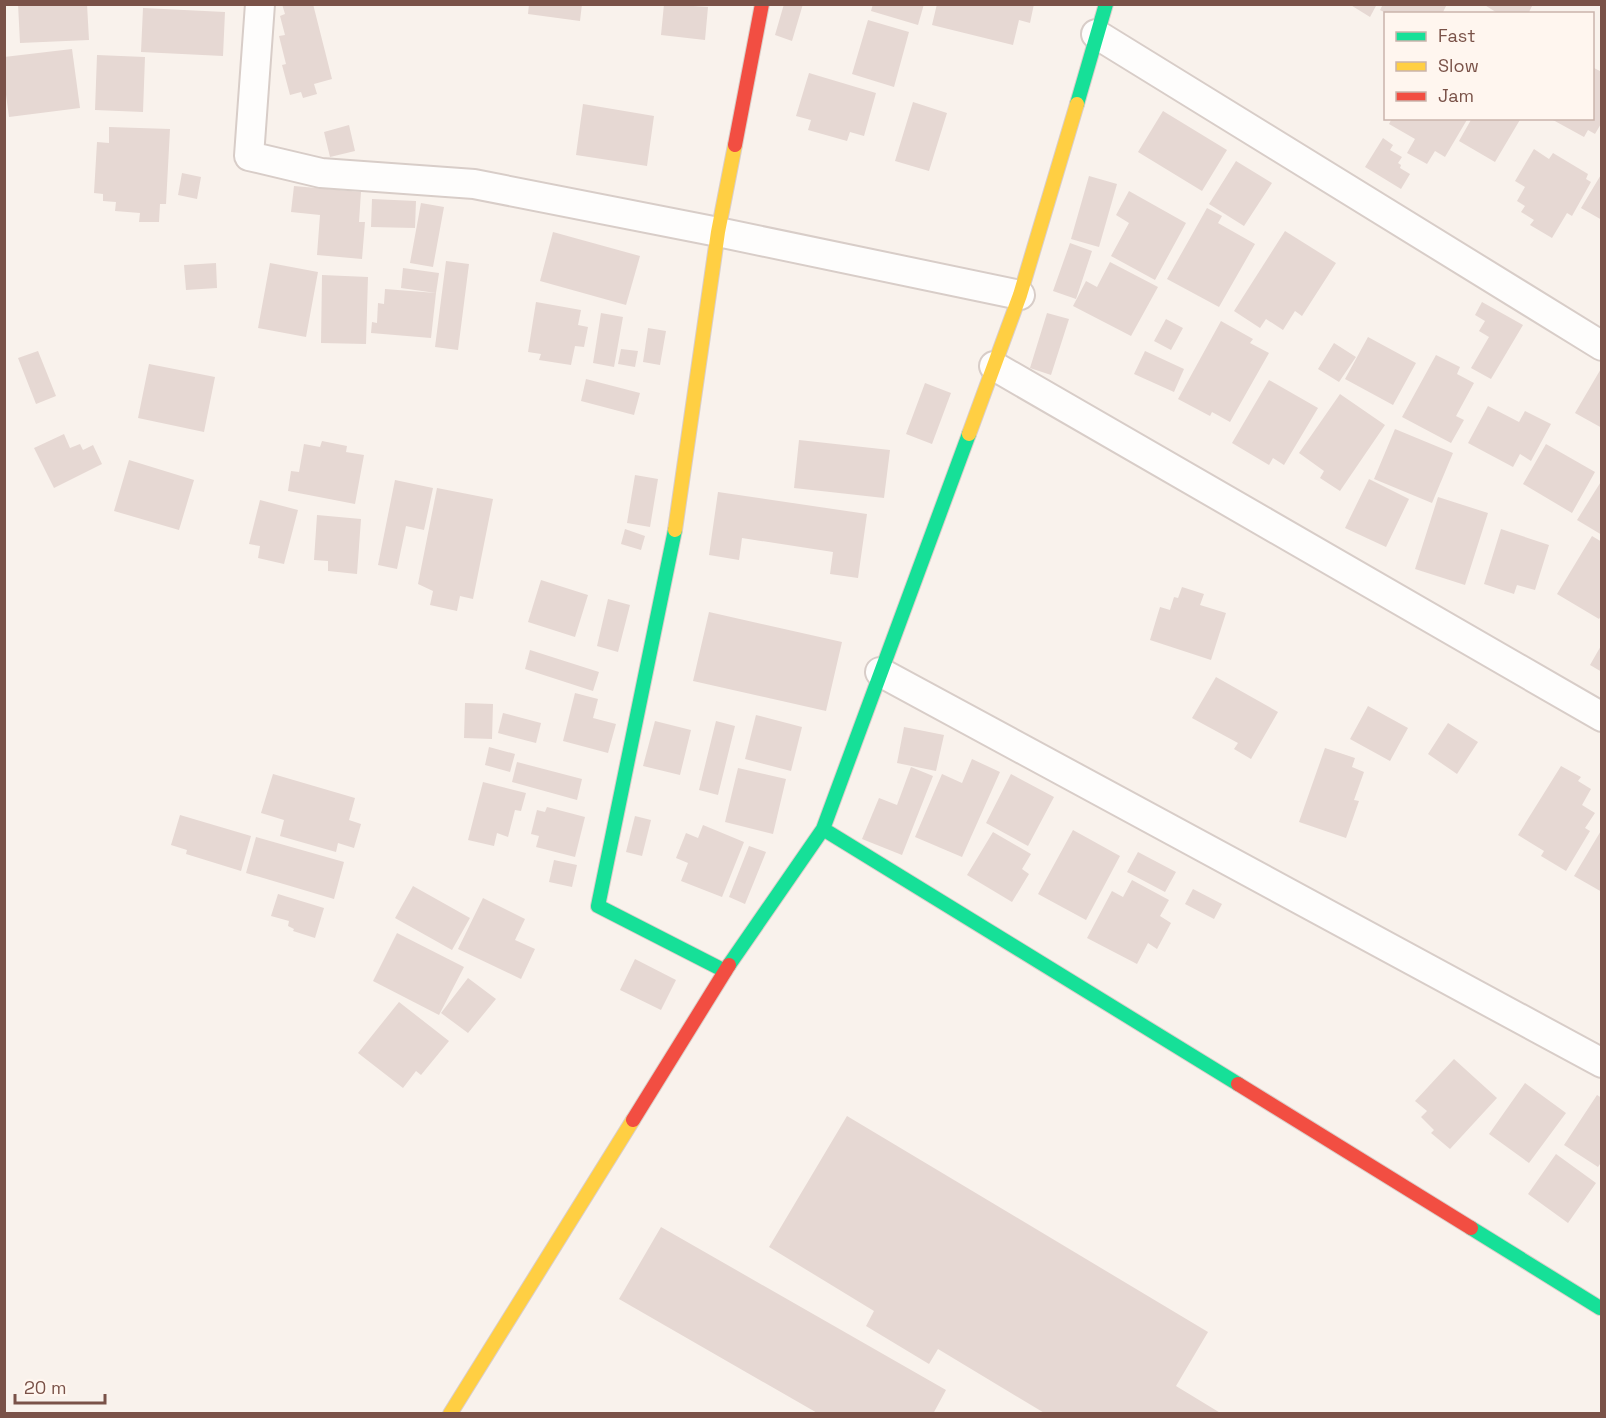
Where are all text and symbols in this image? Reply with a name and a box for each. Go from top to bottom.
legend [1384,12,1594,120]
text: Fast [1438,24,1475,47]
text: Slow [1438,54,1479,77]
text: Jam [1438,84,1474,107]
scale bar [15,1367,105,1405]
text: 20 m [24,1376,67,1399]

